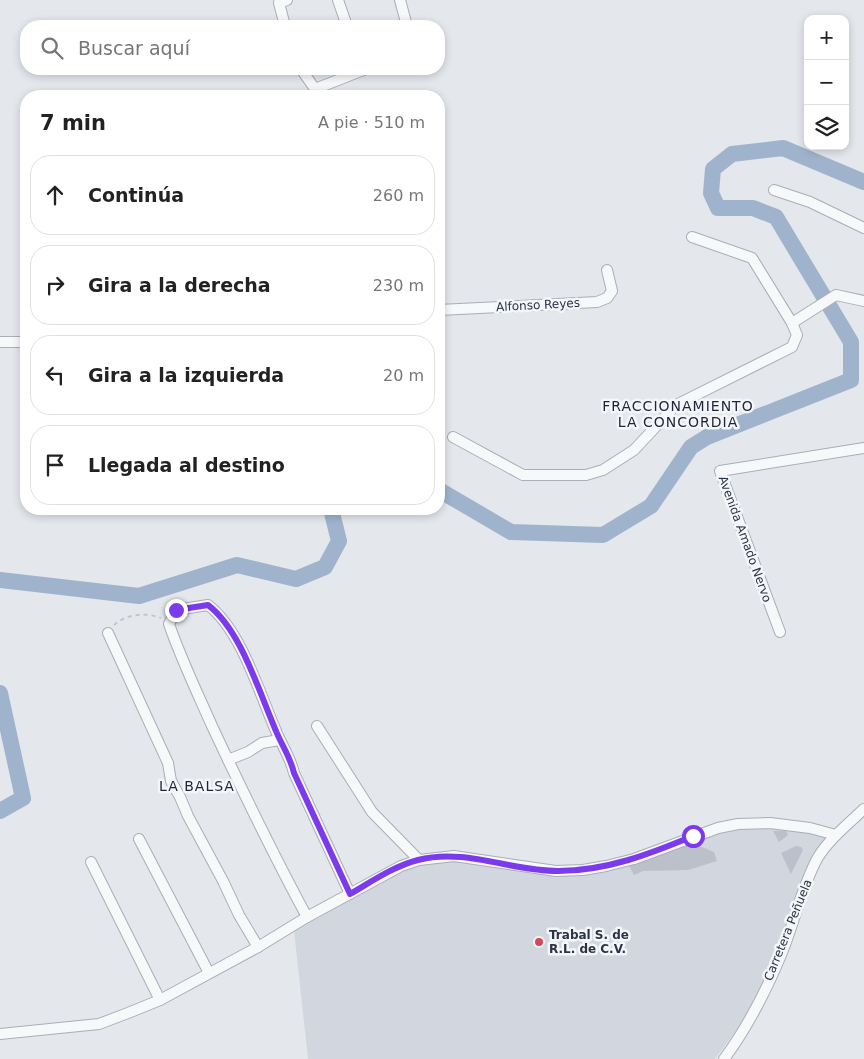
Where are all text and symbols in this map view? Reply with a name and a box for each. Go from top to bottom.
map controls [804,15,849,150]
button: + [804,15,849,60]
search box [20,20,445,75]
icon: search [38,34,66,62]
text: Buscar aquí [78,37,190,59]
button: − [804,60,849,105]
button: layers [804,105,849,150]
text: 7 min [40,111,106,135]
text: A pie · 510 m [318,113,425,132]
icon: ahead [41,181,69,209]
text: Continúa [88,184,184,206]
text: 260 m [373,186,424,205]
icon: right [41,271,69,299]
text: Gira a la derecha [88,274,271,296]
text: 230 m [373,276,424,295]
street label: Alfonso Reyes [496,296,580,314]
icon: left [41,361,69,389]
text: Gira a la izquierda [88,364,284,386]
text: 20 m [383,366,424,385]
district label: FRACCIONAMIENTO LA CONCORDIA [602,398,754,430]
icon: arrive [41,451,69,479]
text: Llegada al destino [88,454,285,476]
street label: Avenida Amado Nervo [716,474,774,604]
route end [165,599,188,622]
district label: LA BALSA [159,778,235,794]
route start [682,825,705,848]
street label: Carretera Peñuela [761,877,815,983]
place label: Trabal S. de R.L. de C.V. [549,928,629,956]
marker: Trabal S. de R.L. de C.V. [533,936,545,948]

